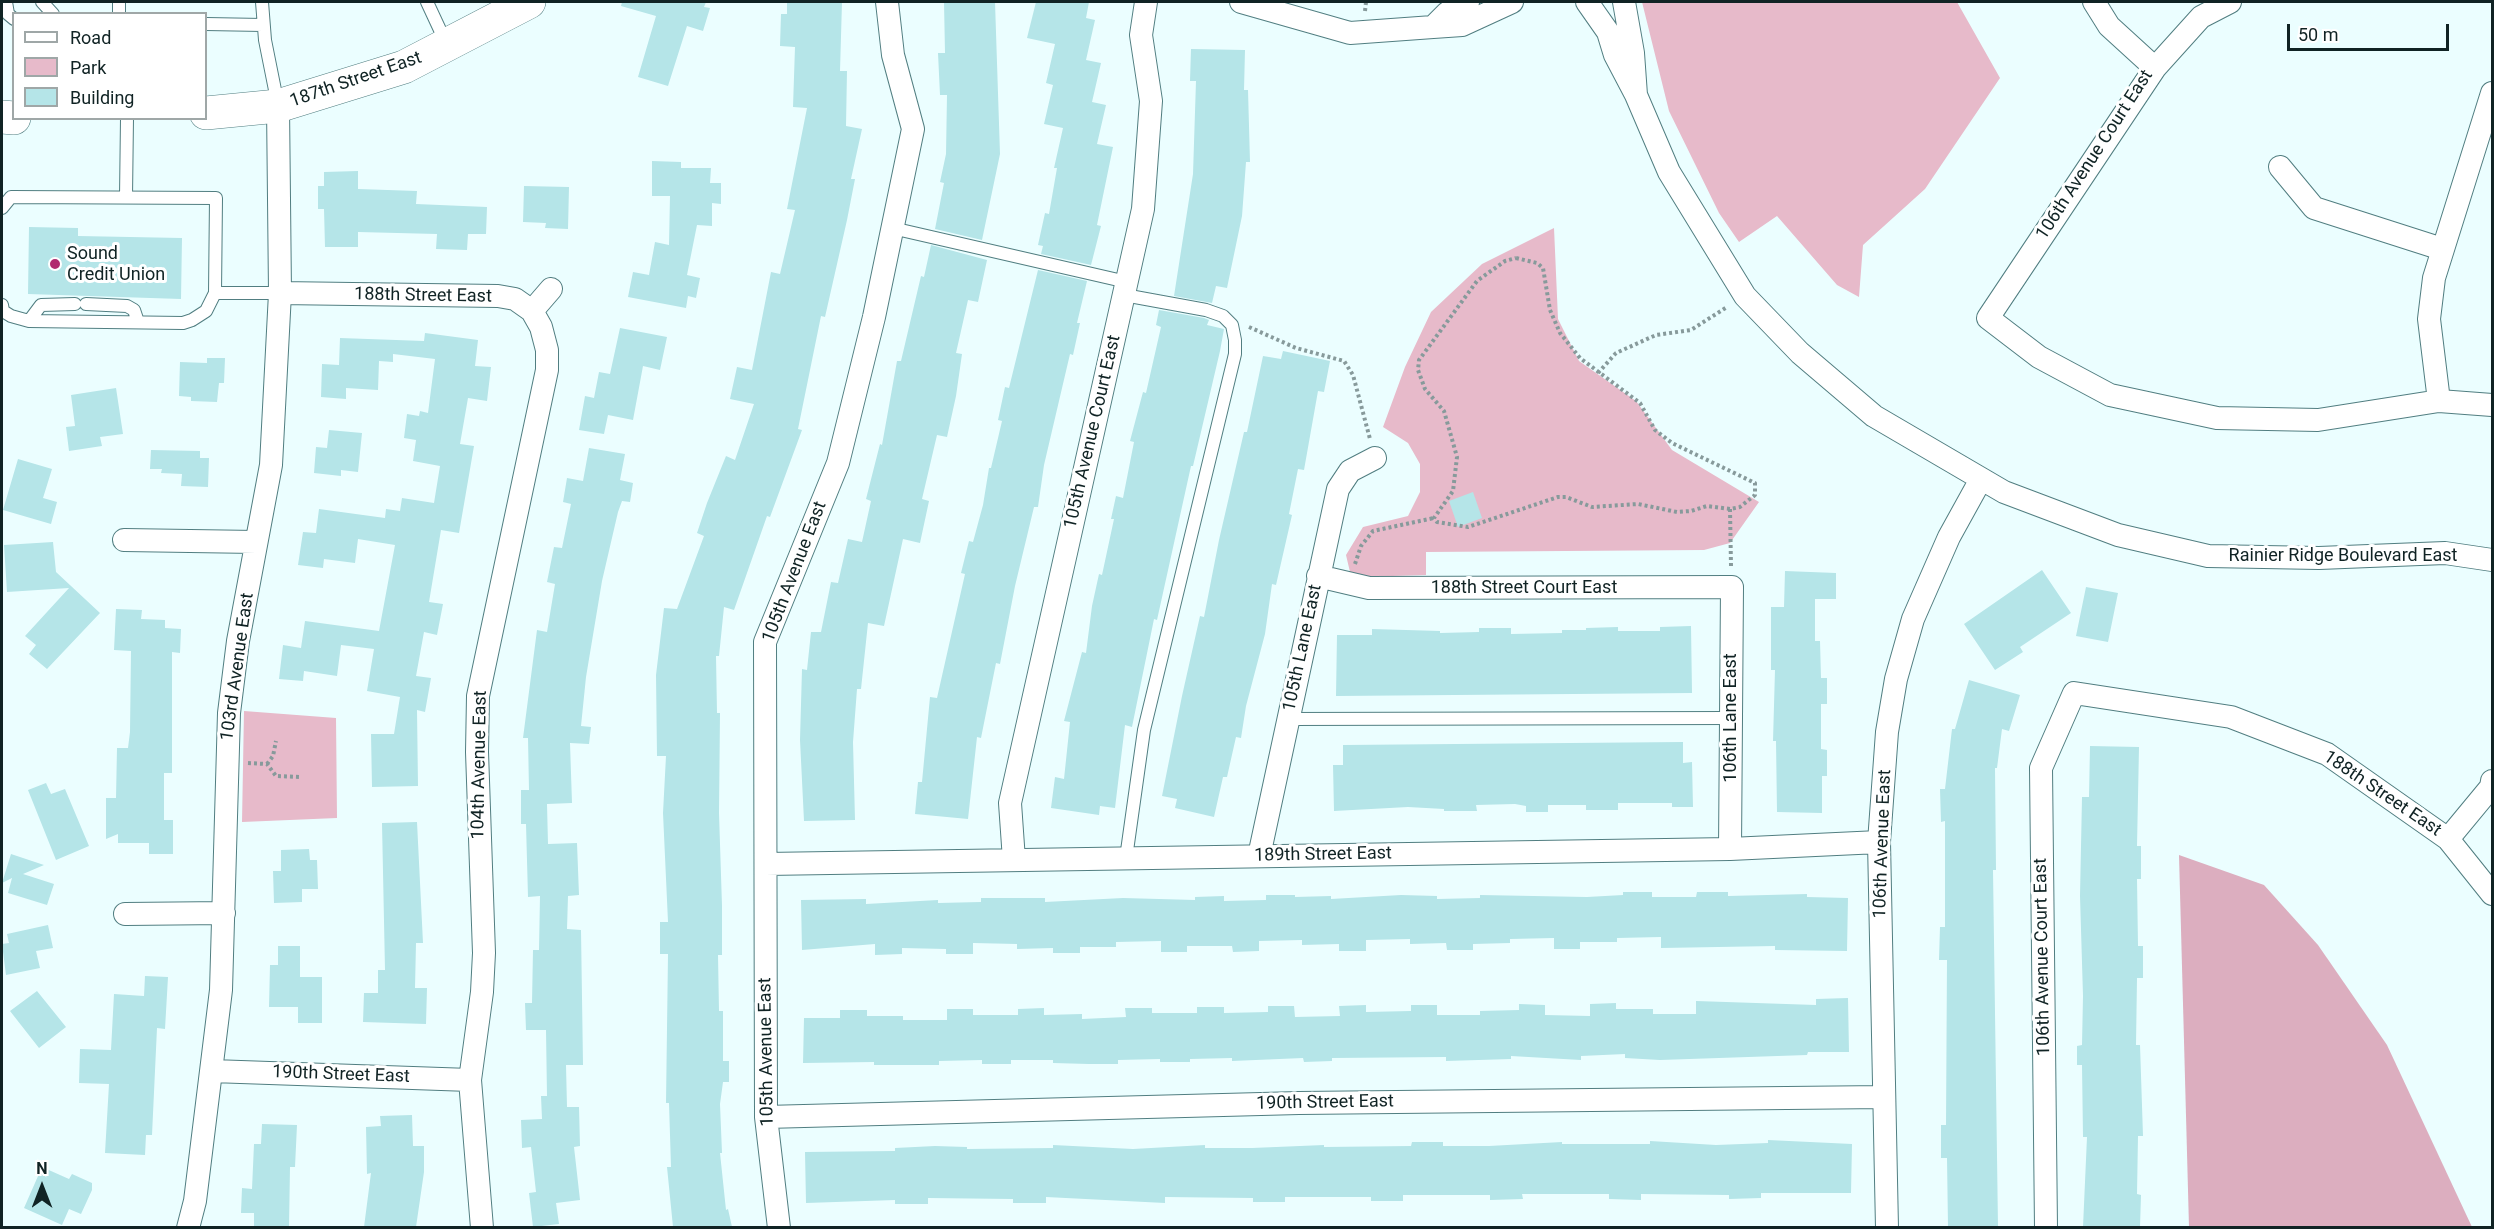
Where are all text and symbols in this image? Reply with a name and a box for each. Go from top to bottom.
legend [12,12,207,120]
scale bar [2290,12,2452,50]
text: 50 m [2298,24,2338,45]
text: Road [70,27,111,48]
street label: 187th Street East [287,47,425,113]
text: Park [70,57,106,78]
street label: 106th Avenue Court East [2032,66,2158,244]
text: Building [70,87,134,108]
place label: Sound Credit Union [67,243,165,286]
marker: Sound Credit Union [48,257,62,271]
street label: 188th Street East [354,284,492,308]
street label: 105th Avenue Court East [1060,333,1126,531]
street label: 105th Avenue East [758,499,832,645]
street label: Rainier Ridge Boulevard East [2229,545,2457,567]
street label: 188th Street Court East [1431,577,1617,599]
street label: 105th Lane East [1279,583,1327,713]
street label: 103rd Avenue East [217,592,259,742]
street label: 106th Lane East [1720,653,1742,783]
street label: 104th Avenue East [468,690,492,840]
street label: 188th Street East [2319,747,2445,841]
street label: 106th Avenue East [1870,769,1896,919]
street label: 189th Street East [1254,843,1392,867]
street label: 106th Avenue Court East [2030,858,2056,1056]
street label: 105th Avenue East [755,977,779,1127]
street label: 190th Street East [272,1062,410,1088]
street label: 190th Street East [1256,1091,1394,1115]
north arrow [12,1157,72,1217]
text: N [36,1159,48,1178]

